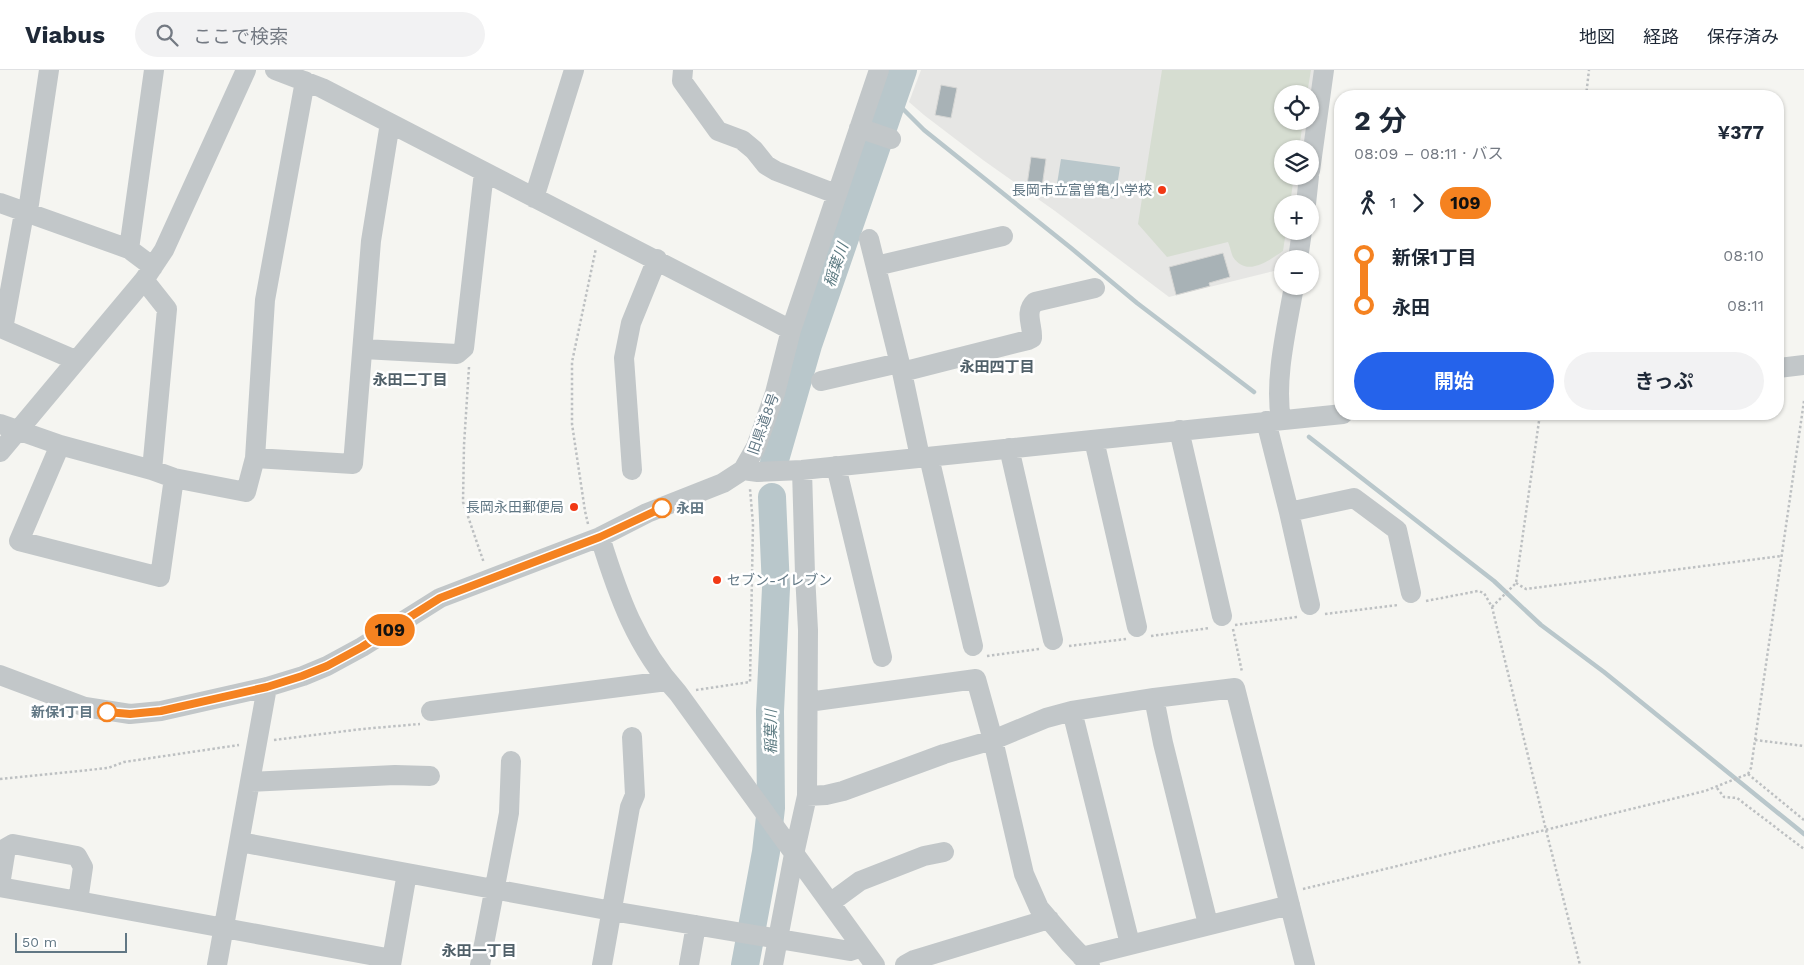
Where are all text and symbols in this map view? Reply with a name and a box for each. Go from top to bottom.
search box [135,12,485,57]
text: Viabus [25,21,105,49]
icon: search [153,21,181,49]
text: ここで検索 [193,25,288,48]
text: 地図 [1579,26,1615,47]
text: 経路 [1643,26,1679,47]
text: 保存済み [1707,26,1779,47]
map controls [1274,85,1319,295]
button: locate [1274,85,1319,130]
text: 2 分 [1354,104,1407,137]
text: ¥377 [1718,121,1764,144]
button: layers [1274,140,1319,185]
text: 08:09 – 08:11 · バス [1354,144,1503,163]
place label: 長岡市立富曽亀小学校 [1012,182,1152,198]
marker: 長岡市立富曽亀小学校 [1156,184,1168,196]
icon: walk [1354,189,1382,217]
icon: forward [1404,189,1432,217]
text: 109 [1450,192,1481,213]
text: 1 [1390,193,1396,212]
button: + [1274,195,1319,240]
water label: 稲葉川 [820,239,852,289]
text: 新保1丁目 [1392,246,1476,269]
text: 08:10 [1723,246,1764,265]
button: − [1274,250,1319,295]
text: 永田 [1392,296,1430,319]
text: 08:11 [1727,296,1764,315]
button: 開始 [1354,352,1554,410]
button: きっぷ [1564,352,1764,410]
district label: 永田四丁目 [959,358,1035,376]
district label: 永田二丁目 [372,371,448,389]
street label: 旧県道8号 [744,391,782,457]
marker: 永田 [652,498,672,518]
place label: 長岡永田郵便局 [466,499,564,515]
place label: 永田 [676,500,704,516]
marker: 長岡永田郵便局 [568,501,580,513]
place label: セブン-イレブン [727,572,832,588]
marker: セブン-イレブン [711,574,723,586]
line badge: 109 [361,614,419,646]
text: 109 [375,619,405,640]
marker: 新保1丁目 [97,702,117,722]
place label: 新保1丁目 [31,704,93,720]
water label: 稲葉川 [762,708,780,755]
scale bar [15,930,128,953]
text: 50 m [22,934,57,950]
district label: 永田一丁目 [441,942,517,960]

